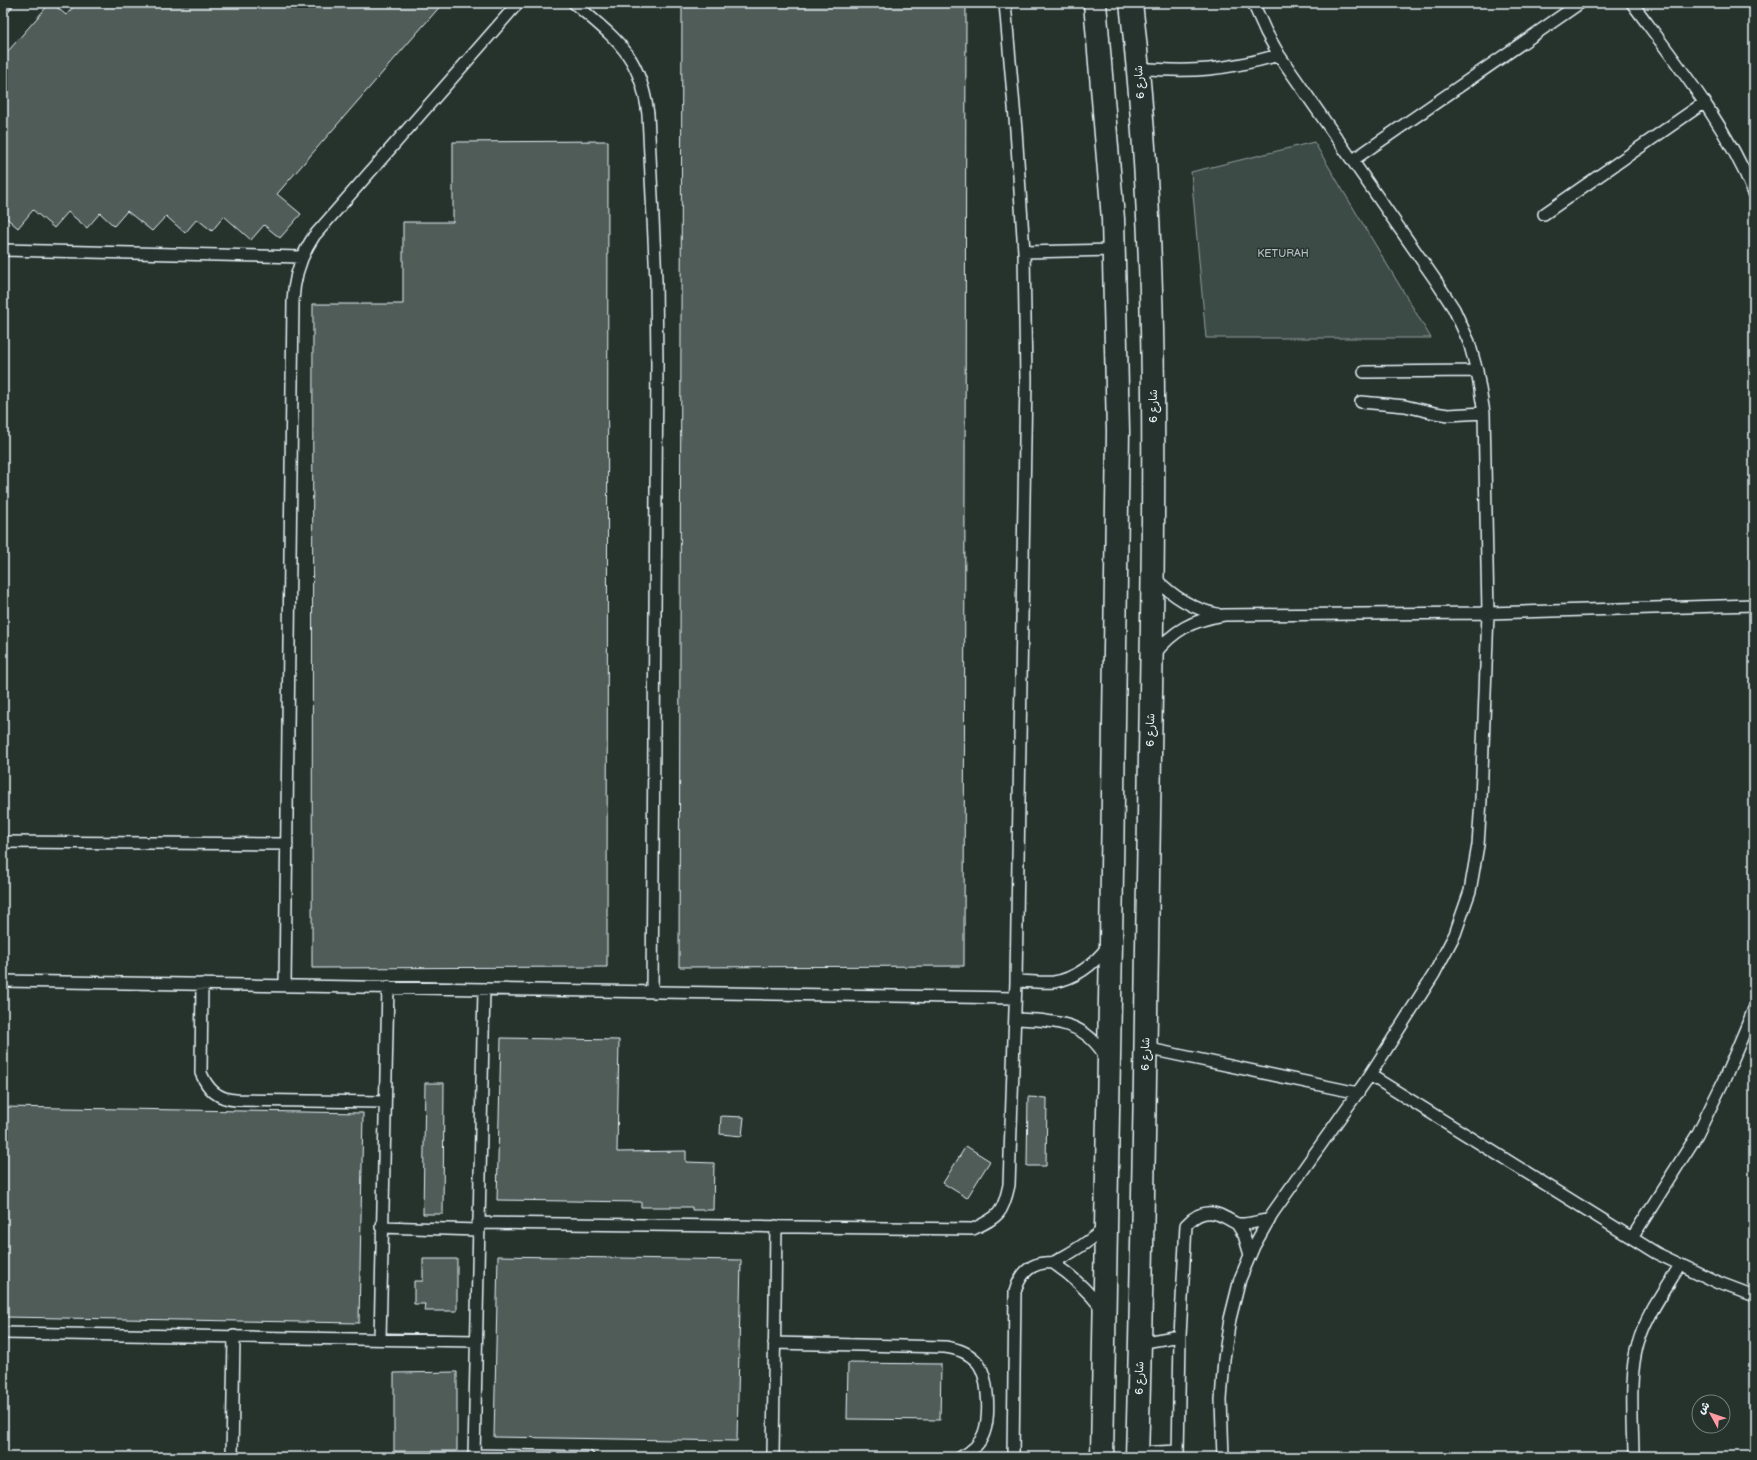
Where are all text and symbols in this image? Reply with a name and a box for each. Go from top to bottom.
street label: شارع 6 [1132,65,1149,99]
park label: KETURAH [1257,247,1309,260]
street label: شارع 6 [1147,389,1162,423]
street label: شارع 6 [1144,713,1159,747]
street label: شارع 6 [1139,1037,1154,1071]
street label: شارع 6 [1133,1361,1148,1395]
north arrow [1691,1394,1731,1434]
text: ش [1695,1399,1713,1417]

